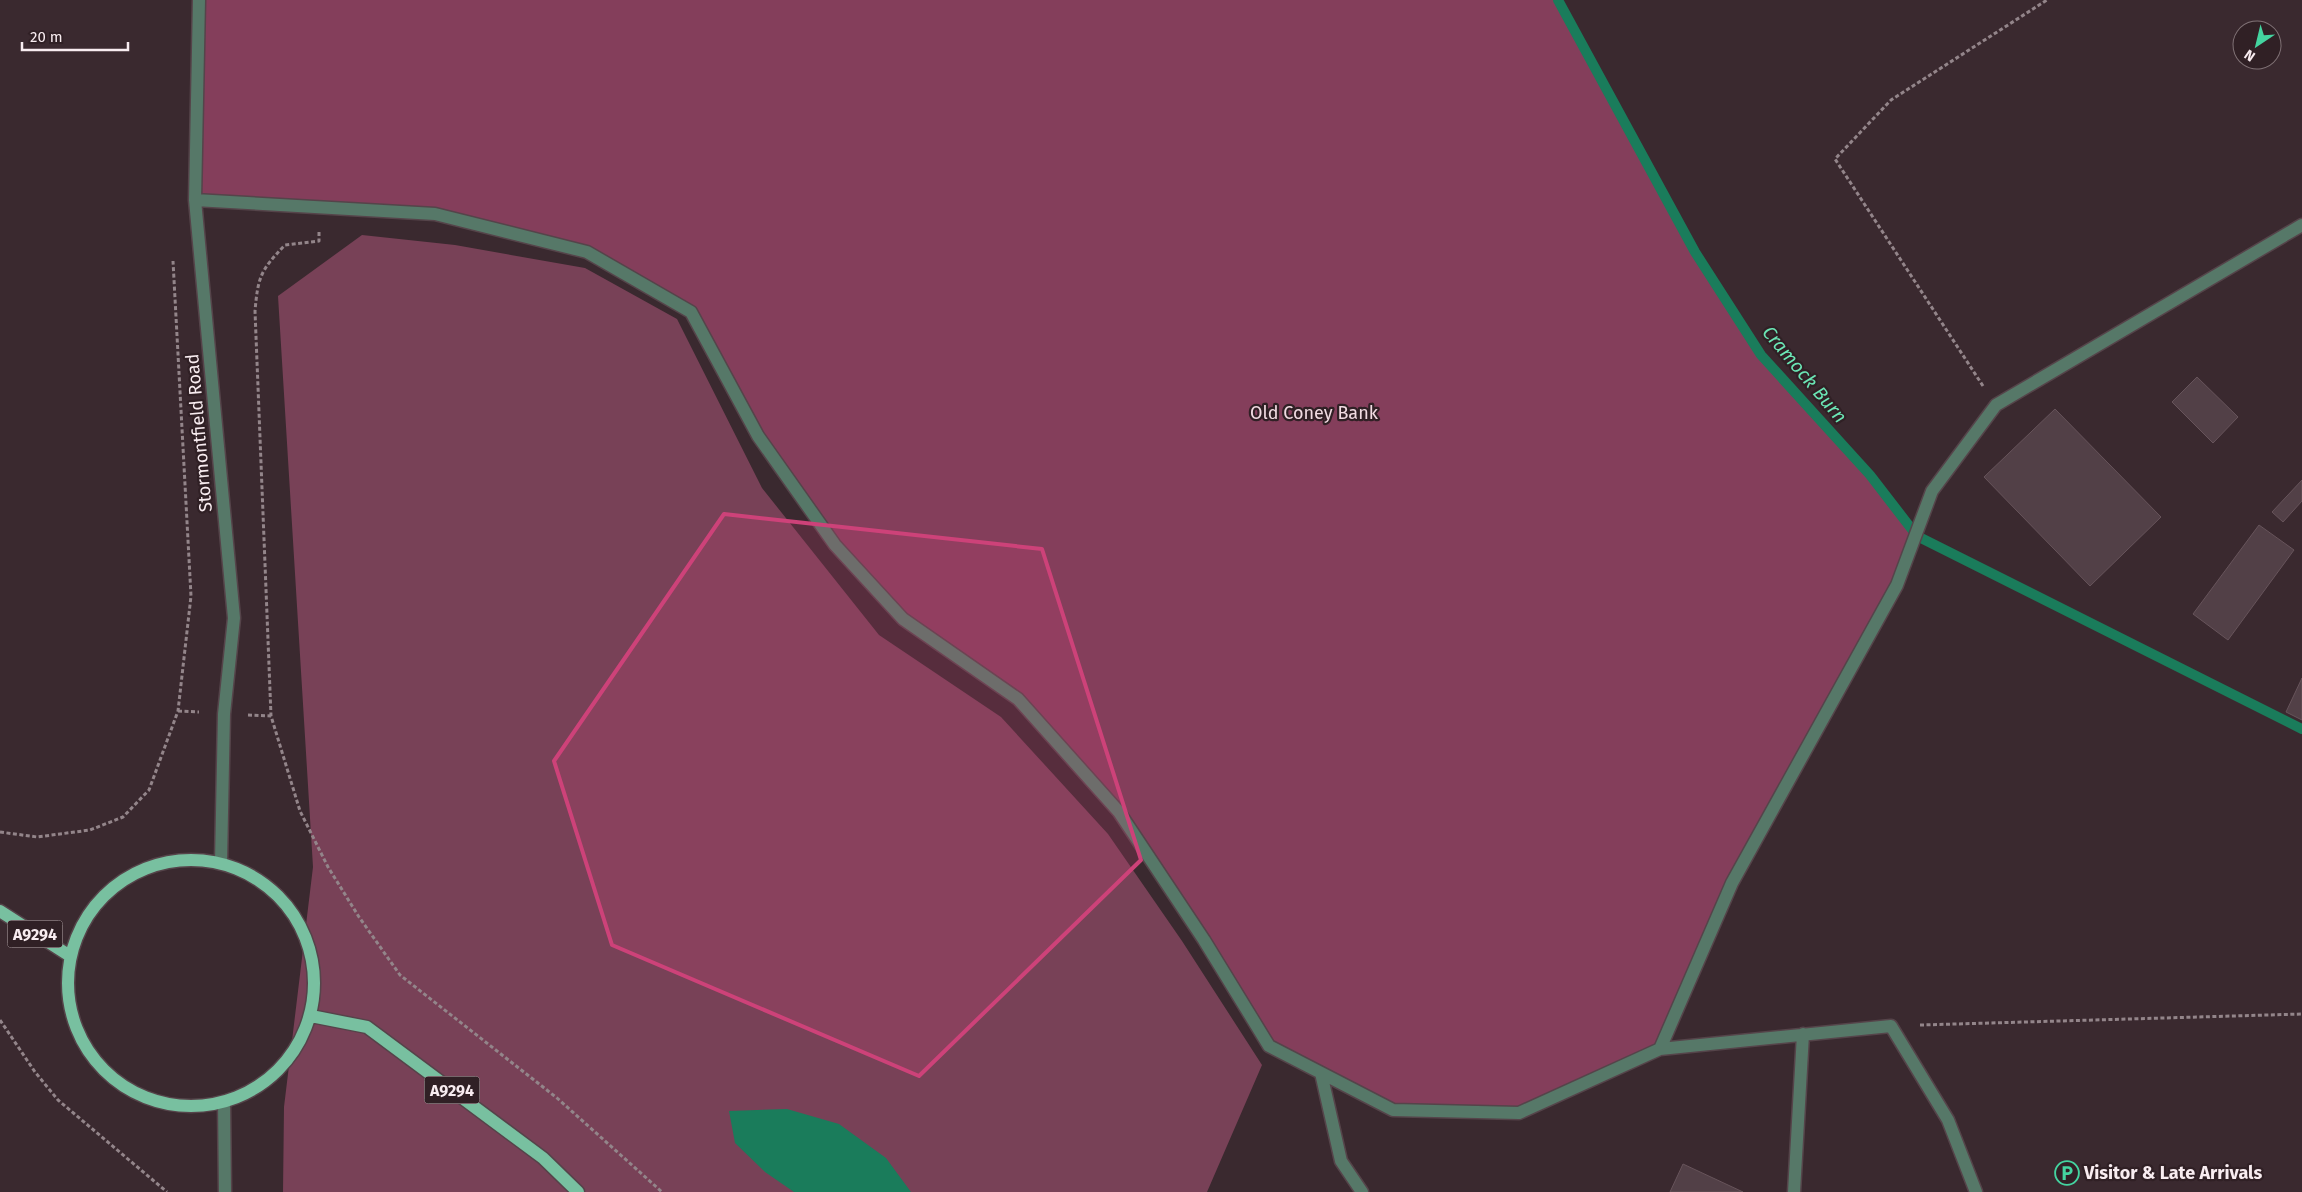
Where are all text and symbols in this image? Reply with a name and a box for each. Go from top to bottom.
scale bar [22,20,129,52]
north arrow [2232,20,2282,70]
text: 20 m [30,28,63,46]
text: N [2241,46,2259,65]
water label: Cramock Burn [1757,321,1852,428]
street label: Stormontfield Road [181,353,217,513]
park label: Old Coney Bank [1250,402,1379,424]
road number: A9294 [8,921,62,948]
road number: A9294 [424,1076,480,1104]
parking icon: Visitor & Late Arrivals [2054,1160,2080,1186]
place label: Visitor & Late Arrivals [2083,1162,2262,1184]

